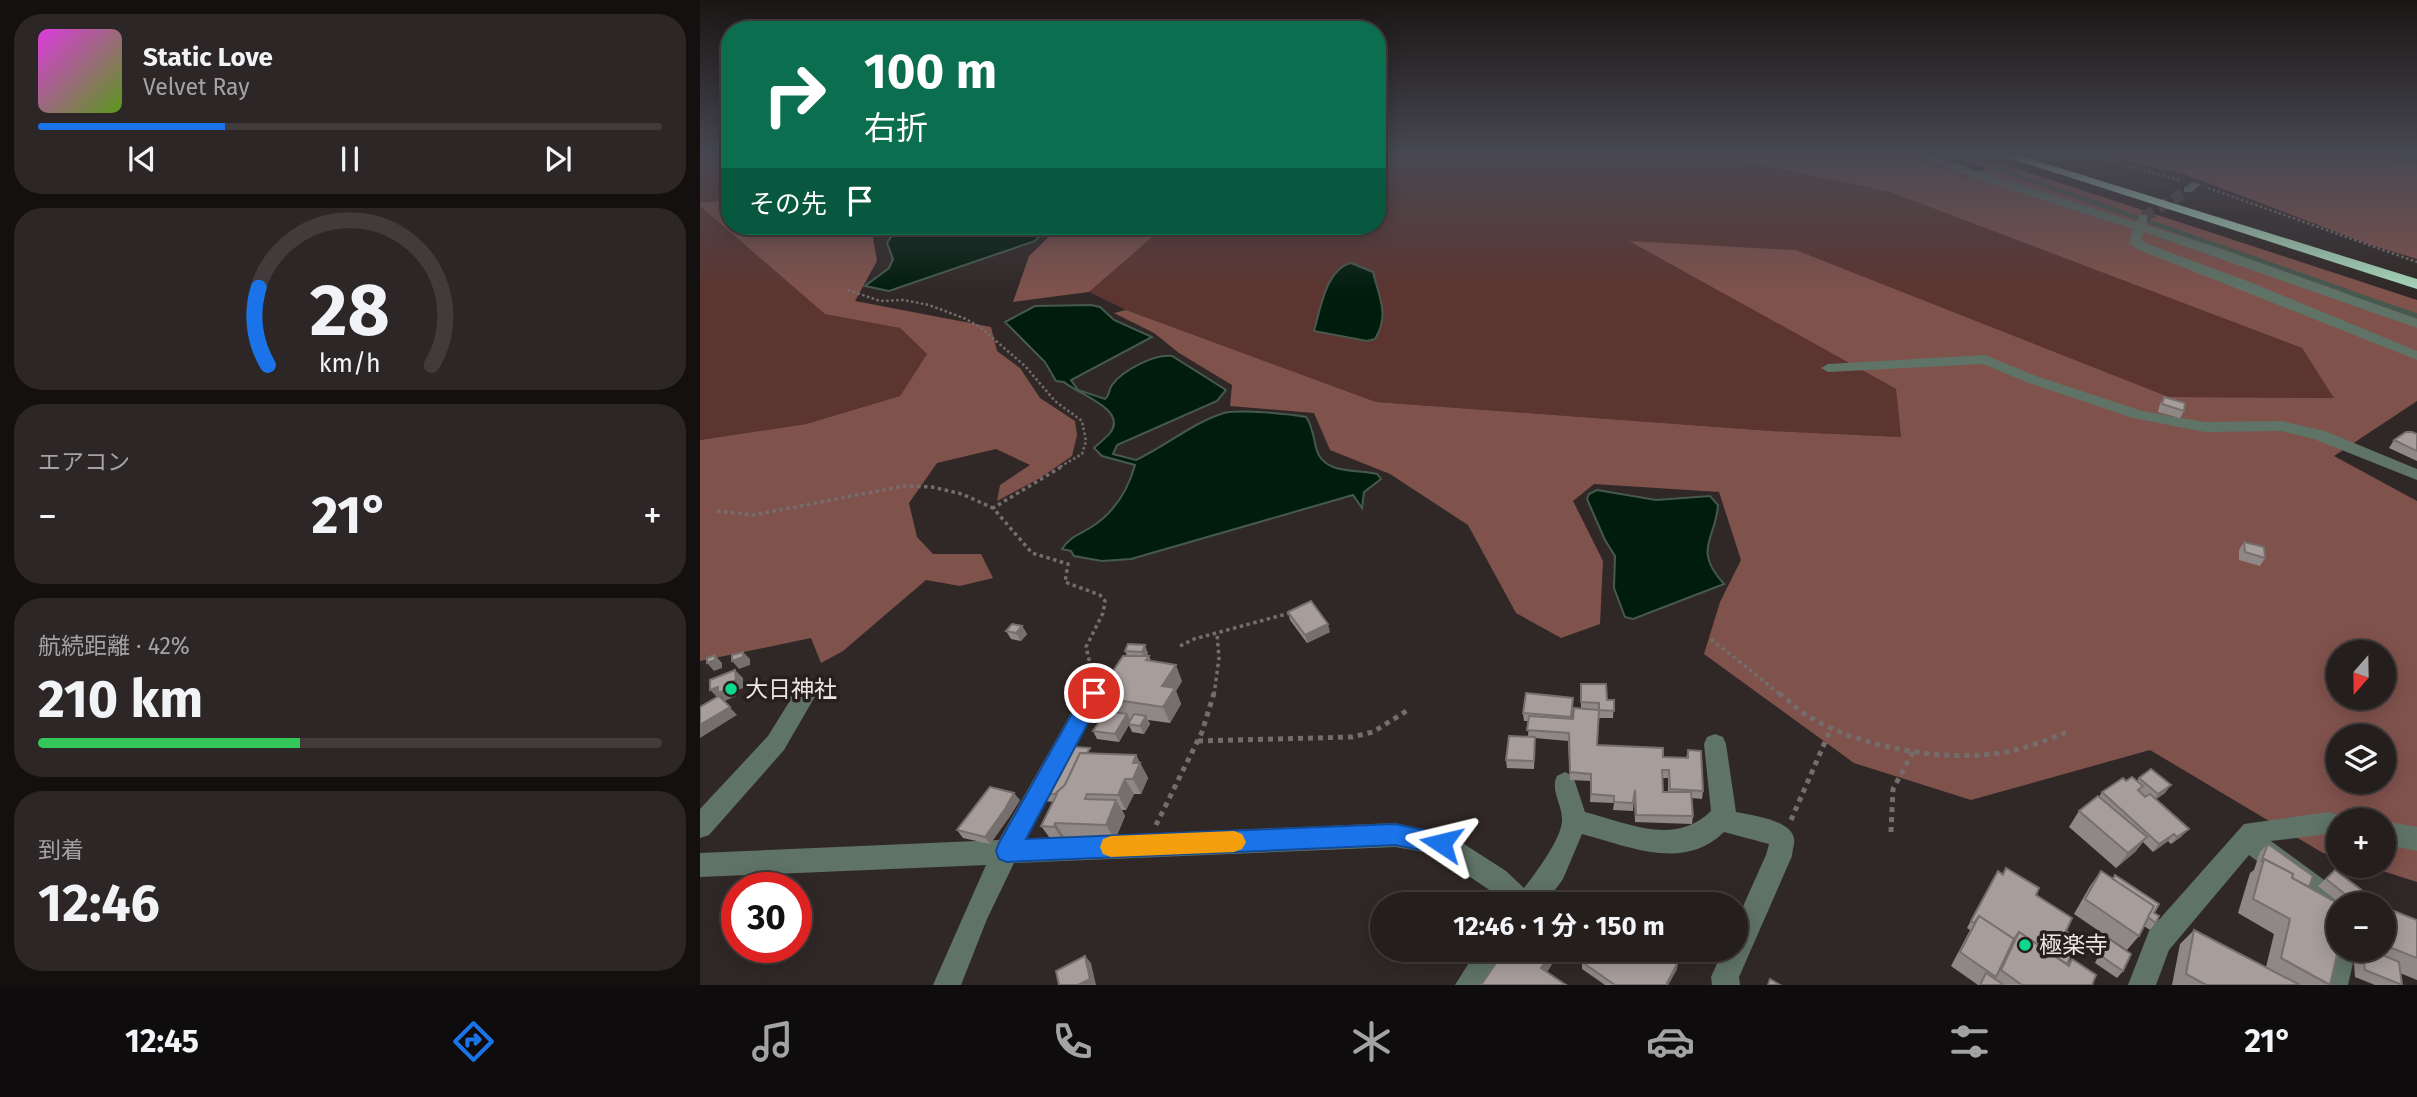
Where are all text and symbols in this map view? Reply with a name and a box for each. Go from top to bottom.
text: Static Love [143,42,273,73]
text: 100 m [864,42,997,101]
icon: right [749,49,840,140]
text: Velvet Ray [143,73,250,101]
text: 右折 [864,109,928,147]
icon: previous [123,140,161,178]
icon: pause [331,140,369,178]
icon: next [539,140,577,178]
icon: arrive [841,182,879,220]
text: その先 [749,189,827,220]
text: 28 [310,267,390,354]
text: km/h [319,349,381,379]
text: エアコン [38,448,130,476]
text: 21° [312,484,389,547]
text: − [38,493,57,539]
text: + [643,493,662,539]
text: 航続距離 · 42% [38,632,190,660]
north arrow [2326,640,2396,710]
map controls [2326,640,2396,962]
pin [1064,663,1124,723]
text: 210 km [38,668,203,731]
icon: arrive [1075,674,1113,712]
place label: 大日神社 [745,675,837,703]
marker: 大日神社 [723,681,739,697]
button: layers [2326,724,2396,794]
position arrow [1404,806,1478,880]
button: + [2326,808,2396,878]
text: 到着 [38,836,84,864]
text: 12:46 [38,872,160,935]
speed limit sign: 30 [721,872,812,963]
button: − [2326,892,2396,962]
text: 12:46 · 1 分 · 150 m [1453,911,1665,942]
place label: 極楽寺 [2039,931,2108,959]
marker: 極楽寺 [2017,937,2033,953]
icon: directions [449,1017,498,1066]
icon: music [748,1017,797,1066]
icon: phone [1048,1017,1097,1066]
icon: climate [1347,1017,1396,1066]
icon: car [1646,1017,1695,1066]
icon: filters [1945,1017,1994,1066]
text: 12:45 [125,1022,199,1060]
text: 21° [2244,1022,2292,1060]

